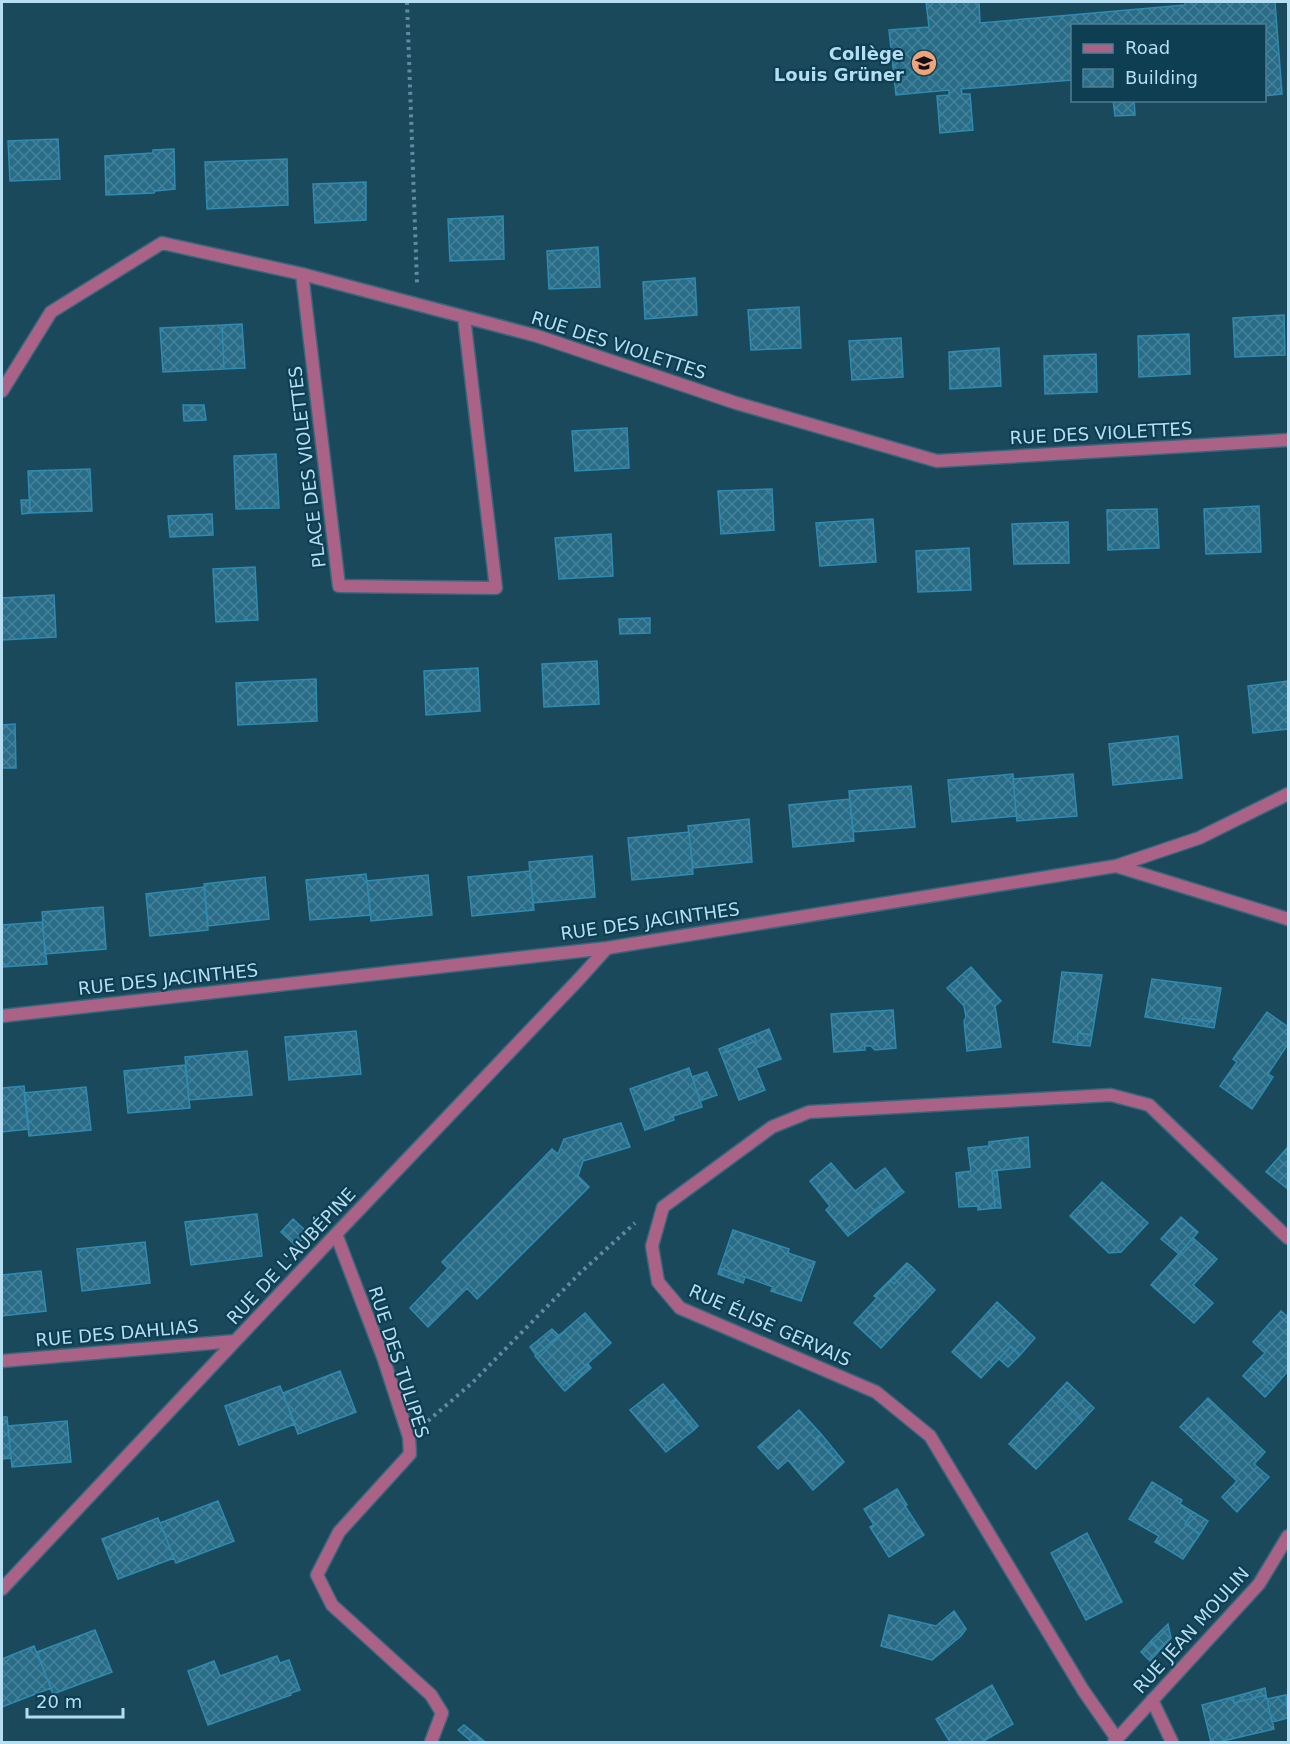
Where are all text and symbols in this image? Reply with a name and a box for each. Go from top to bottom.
legend [1071,24,1266,102]
text: Road [1125,37,1170,58]
place label: Collège Louis Grüner [774,43,904,85]
school or university icon: Collège Louis Grüner [909,48,939,78]
text: Building [1125,67,1198,88]
street label: RUE DES VIOLETTES [529,307,709,383]
street label: PLACE DES VIOLETTES [284,365,330,569]
street label: RUE DES VIOLETTES [1009,418,1193,448]
street label: RUE DES JACINTHES [559,898,741,944]
street label: RUE DES JACINTHES [77,959,259,999]
street label: RUE DE L'AUBÉPINE [222,1183,360,1329]
street label: RUE ÉLISE GERVAIS [686,1280,854,1370]
street label: RUE DES TULIPES [365,1283,433,1441]
street label: RUE DES DAHLIAS [35,1315,199,1351]
street label: RUE JEAN MOULIN [1129,1563,1253,1697]
scale bar [27,1681,123,1719]
text: 20 m [36,1691,82,1712]

